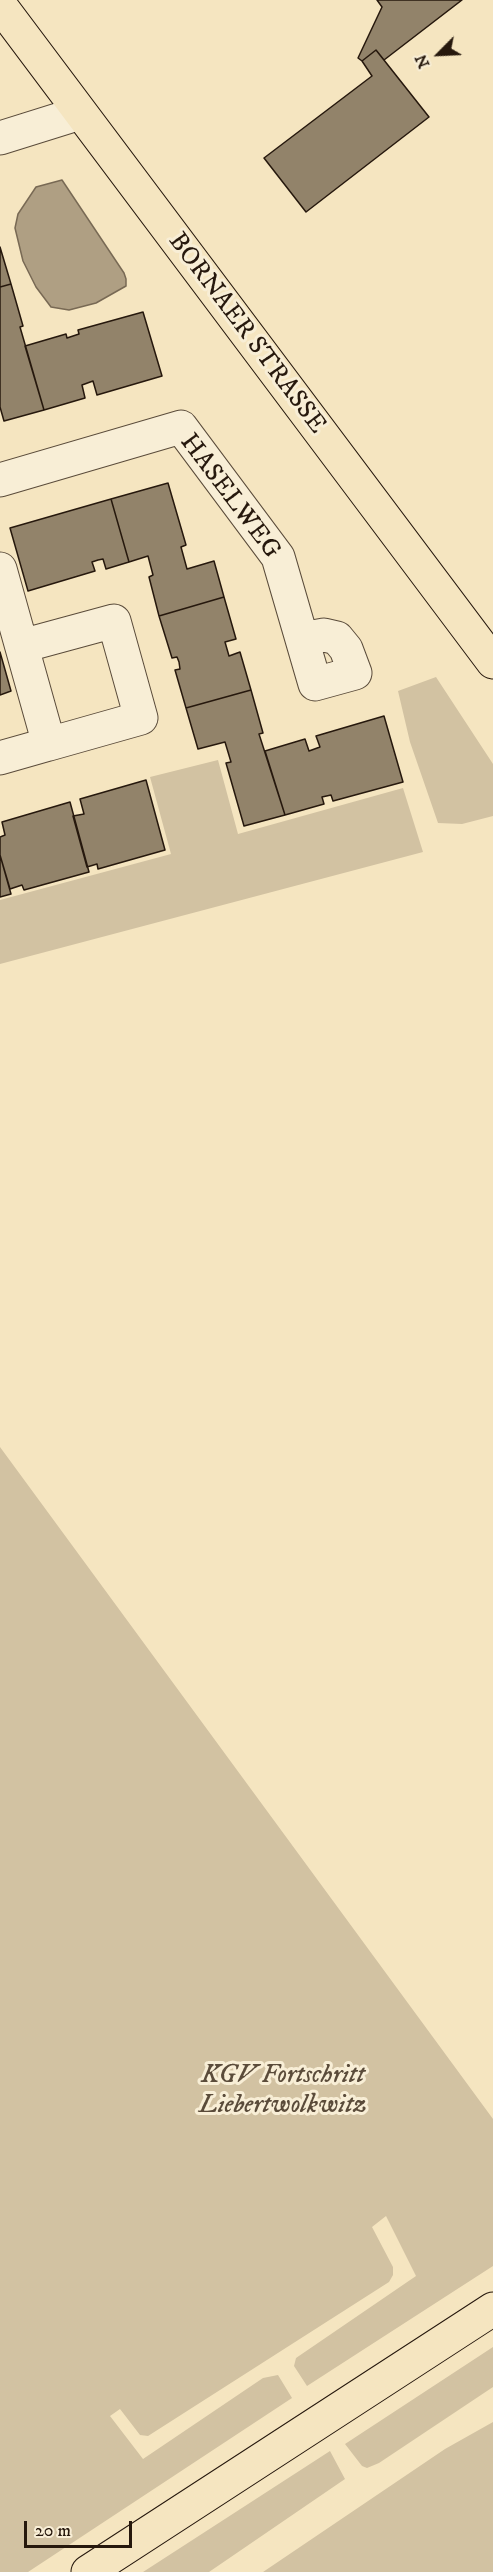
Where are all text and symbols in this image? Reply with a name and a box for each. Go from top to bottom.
north arrow [409,24,469,84]
text: N [411,51,434,71]
street label: BORNAER STRASSE [160,227,332,441]
street label: HASELWEG [172,428,286,566]
park label: KGV Fortschritt Liebertwolkwitz [199,2061,367,2122]
scale bar [27,2509,135,2547]
text: 20 m [35,2520,71,2542]

